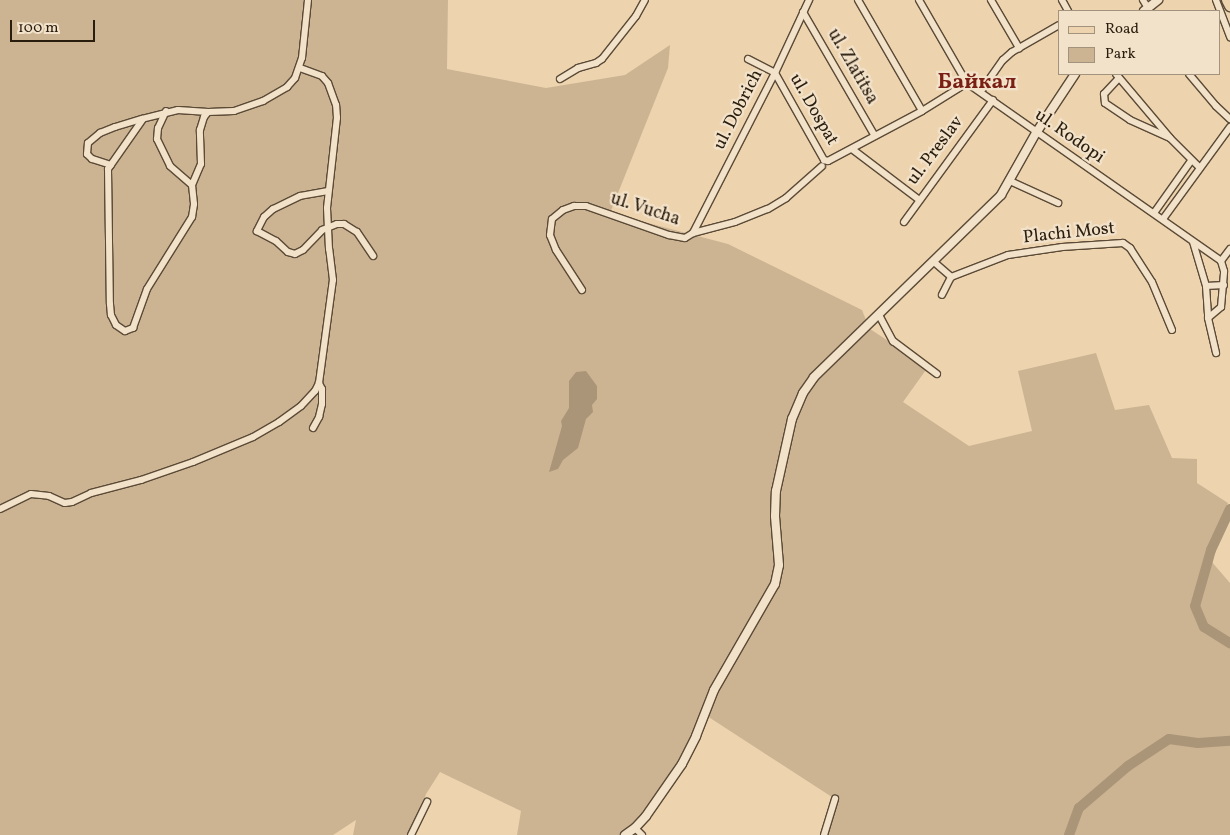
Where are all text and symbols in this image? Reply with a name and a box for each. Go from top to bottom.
scale bar [12,10,98,42]
legend [1058,10,1220,75]
text: 100 m [18,18,58,39]
text: Road [1105,19,1139,40]
street label: ul. Zlatitsa [822,25,882,109]
text: Park [1105,44,1136,65]
street label: ul. Dobrich [710,66,768,154]
street label: ul. Dospat [784,70,842,150]
district label: Байкал [938,70,1016,96]
street label: ul. Rodopi [1030,105,1108,169]
street label: ul. Preslav [903,112,969,190]
street label: ul. Vucha [607,189,683,231]
street label: Plachi Most [1022,218,1116,250]

